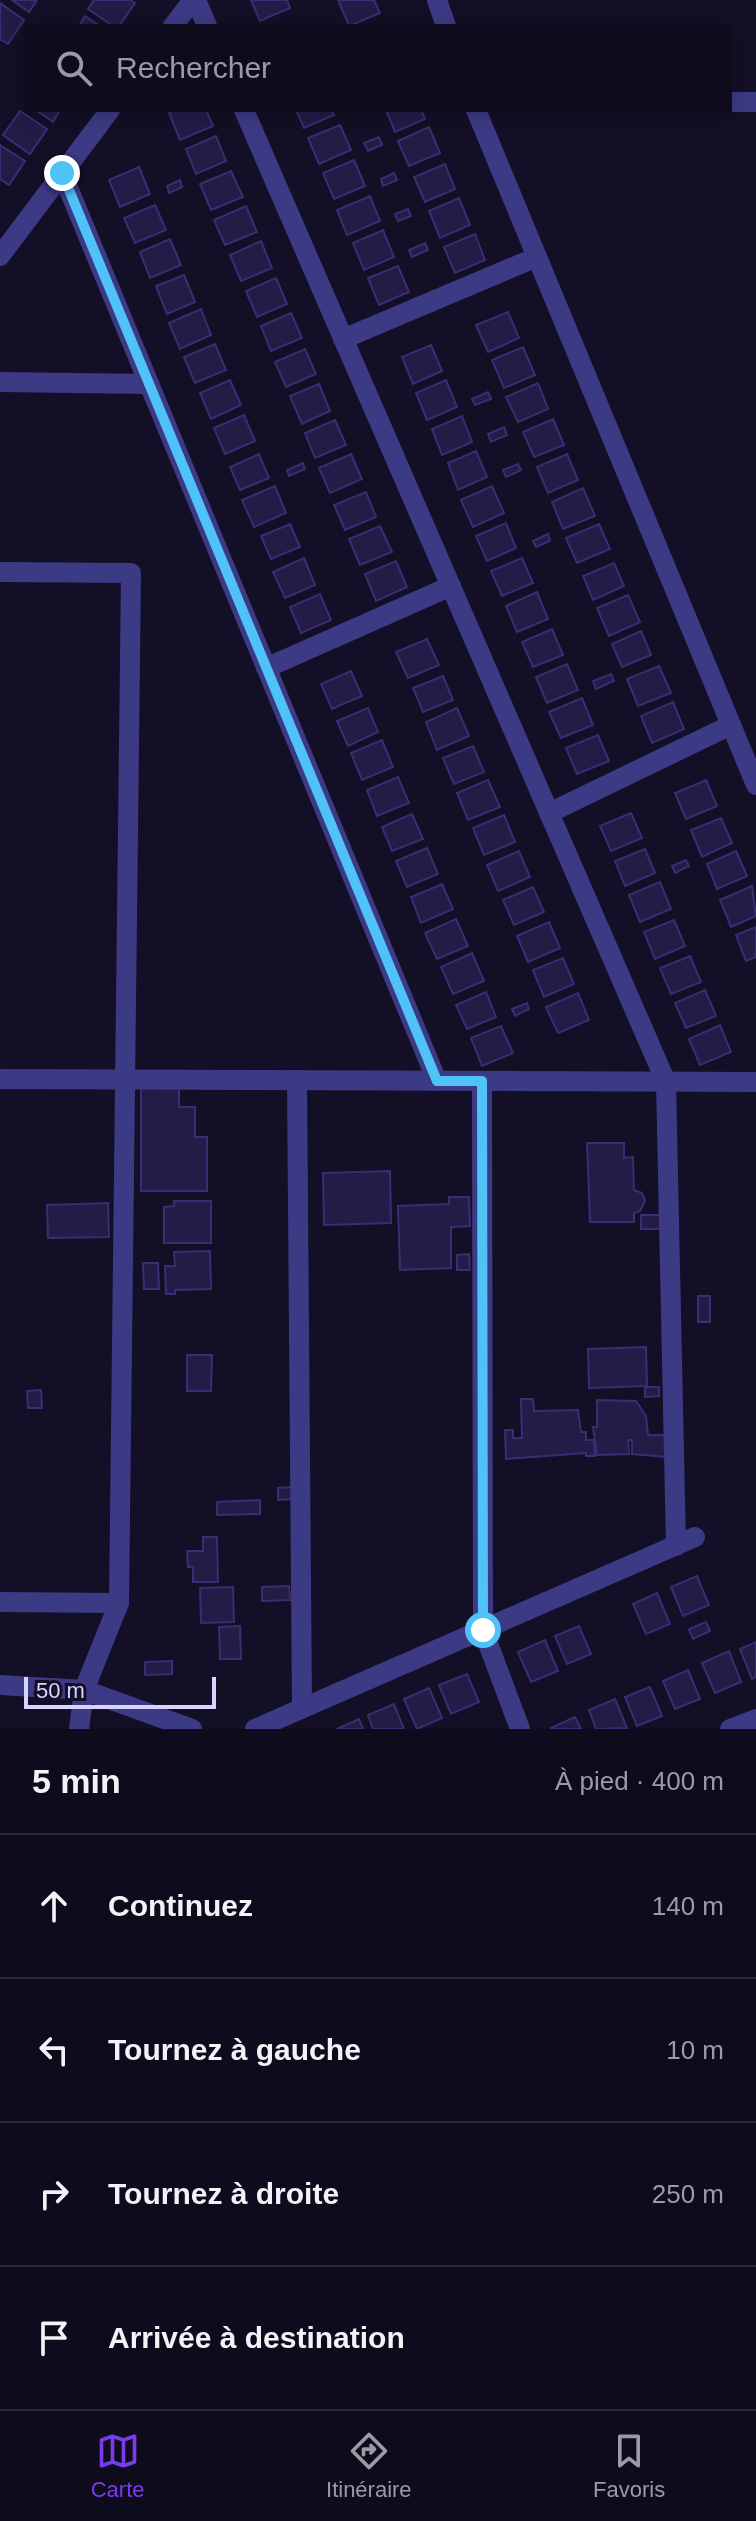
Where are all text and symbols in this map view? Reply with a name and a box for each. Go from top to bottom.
search box [24,24,732,112]
icon: search [52,46,96,90]
text: Rechercher [116,51,271,84]
route end [44,155,80,191]
route start [465,1612,501,1648]
scale bar [24,1673,216,1709]
text: 50 m [36,1678,85,1703]
text: 5 min [32,1762,121,1800]
text: À pied · 400 m [555,1766,724,1796]
icon: ahead [32,1884,76,1928]
text: Continuez [108,1889,253,1922]
text: 140 m [652,1891,724,1921]
icon: left [32,2028,76,2072]
text: Tournez à gauche [108,2033,361,2066]
text: 10 m [666,2035,724,2065]
icon: right [32,2172,76,2216]
text: Tournez à droite [108,2177,339,2210]
text: 250 m [652,2179,724,2209]
icon: arrive [32,2316,76,2360]
text: Arrivée à destination [108,2321,405,2354]
tab: Carte [91,2429,145,2503]
tab: Itinéraire [326,2429,412,2503]
tab: Favoris [593,2429,665,2503]

